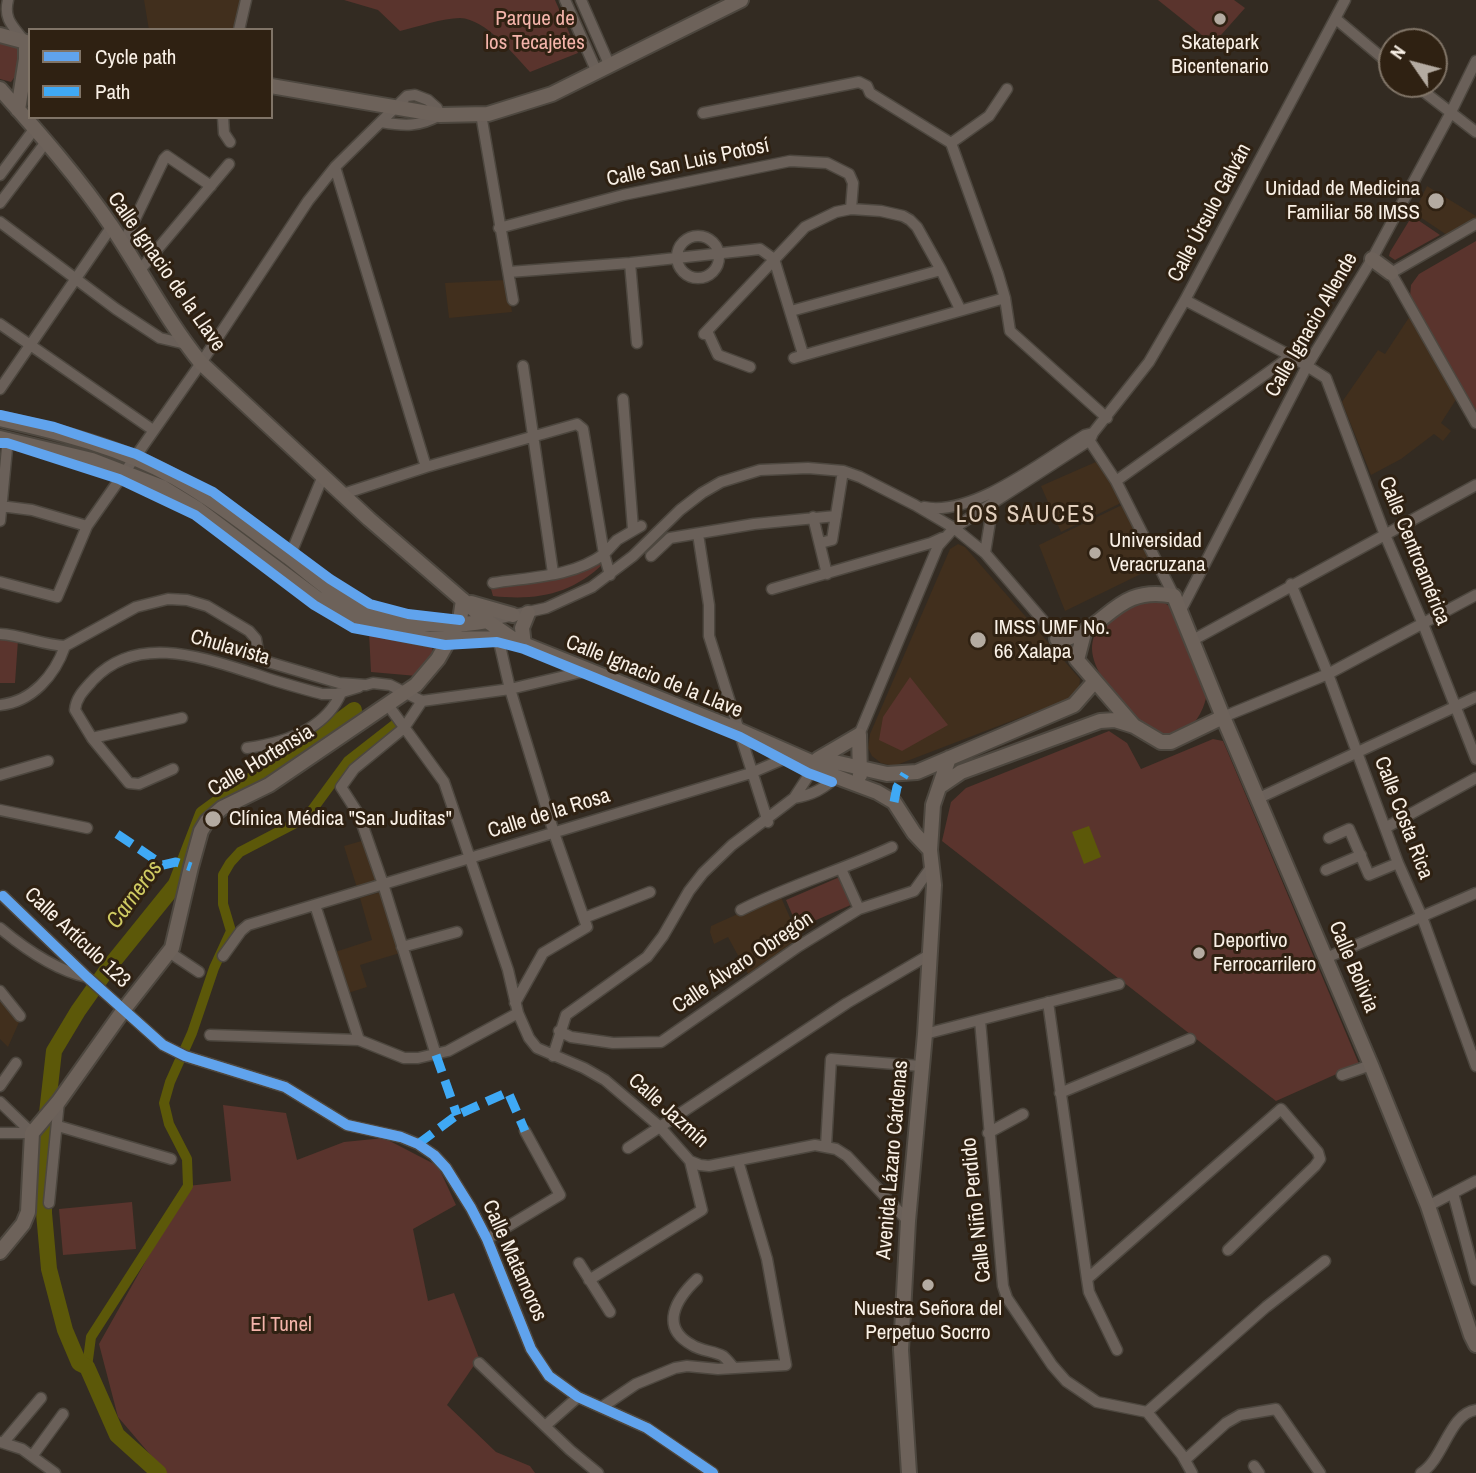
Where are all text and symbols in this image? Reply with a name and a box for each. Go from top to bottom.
park label: Parque de los Tecajetes [485,6,585,56]
marker: Skatepark Bicentenario [1212,11,1228,27]
legend [28,28,273,119]
north arrow [1378,28,1448,98]
place label: Skatepark Bicentenario [1171,30,1269,80]
text: N [1384,40,1411,64]
text: Cycle path [95,42,176,71]
text: Path [95,77,130,106]
street label: Calle San Luis Potosí [604,133,772,193]
street label: Calle Úrsulo Galván [1163,139,1257,287]
place label: Unidad de Medicina Familiar 58 IMSS [1265,176,1420,226]
street label: Calle Ignacio de la Llave [102,188,230,356]
marker: Unidad de Medicina Familiar 58 IMSS [1426,191,1446,211]
street label: Calle Ignacio Allende [1260,248,1364,402]
street label: Calle Centroamérica [1373,473,1455,629]
district label: LOS SAUCES [957,502,1095,530]
place label: Universidad Veracruzana [1109,528,1206,578]
marker: Universidad Veracruzana [1087,545,1103,561]
place label: IMSS UMF No. 66 Xalapa [994,615,1110,665]
street label: Chulavista [187,625,273,671]
street label: Calle Ignacio de la Llave [562,630,746,724]
marker: IMSS UMF No. 66 Xalapa [968,630,988,650]
street label: Calle Hortensia [204,720,318,802]
street label: Calle Costa Rica [1368,753,1438,883]
street label: Calle de la Rosa [485,783,613,845]
place label: Clínica Médica "San Juditas" [229,806,452,832]
marker: Clínica Médica "San Juditas" [203,809,223,829]
water label: Carneros [101,856,169,934]
street label: Calle Artículo 123 [19,882,135,994]
street label: Calle Álvaro Obregón [668,907,818,1019]
street label: Calle Bolivia [1323,918,1383,1016]
place label: Deportivo Ferrocarrilero [1213,928,1316,978]
marker: Deportivo Ferrocarrilero [1191,945,1207,961]
street label: Avenida Lázaro Cárdenas [872,1059,914,1261]
street label: Calle Jazmín [623,1068,713,1154]
street label: Calle Niño Perdido [957,1136,997,1284]
street label: Calle Matamoros [476,1196,552,1326]
marker: Nuestra Señora del Perpetuo Socrro [920,1277,936,1293]
place label: Nuestra Señora del Perpetuo Socrro [854,1296,1002,1346]
park label: El Tunel [250,1312,312,1338]

